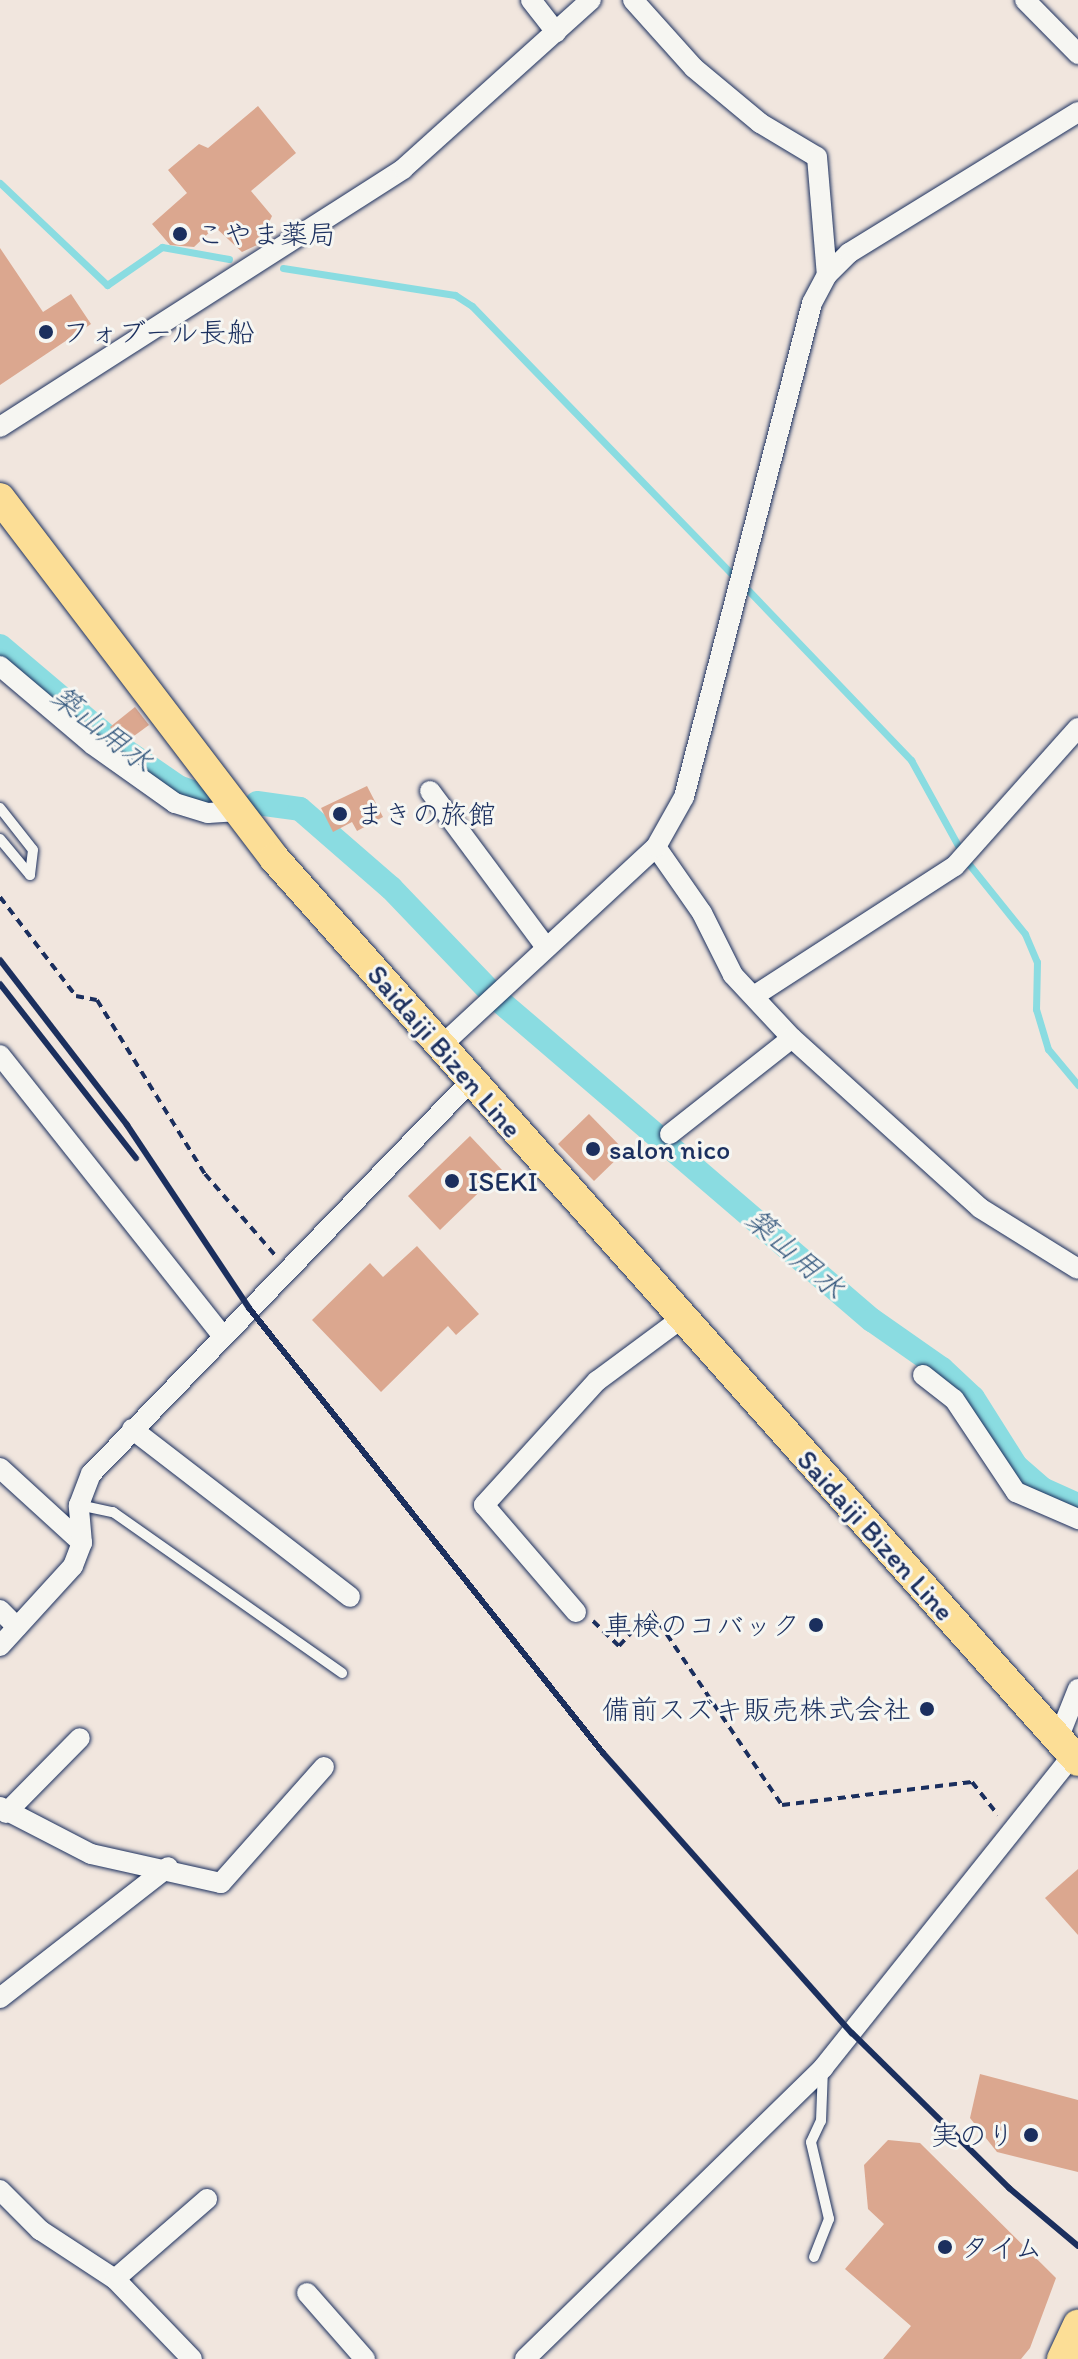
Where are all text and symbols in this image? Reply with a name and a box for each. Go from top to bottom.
place label: こやま薬局 [196,217,336,251]
marker: こやま薬局 [171,225,189,243]
place label: フォブール長船 [62,315,257,349]
marker: フォブール長船 [37,323,55,341]
water label: 築山用水 [44,678,160,780]
place label: まきの旅館 [356,797,496,831]
marker: まきの旅館 [331,805,349,823]
street label: Saidaiji Bizen Line [361,958,529,1144]
place label: salon nico [609,1132,730,1166]
marker: salon nico [584,1140,602,1158]
place label: ISEKI [468,1164,538,1198]
marker: ISEKI [443,1172,461,1190]
water label: 築山用水 [738,1201,852,1307]
street label: Saidaiji Bizen Line [791,1443,961,1627]
place label: 車検のコバック [604,1608,800,1642]
marker: 車検のコバック [807,1616,825,1634]
place label: 備前スズキ販売株式会社 [603,1692,911,1726]
marker: 備前スズキ販売株式会社 [918,1700,936,1718]
place label: 実のり [931,2118,1015,2152]
marker: 実のり [1022,2126,1040,2144]
place label: タイム [961,2230,1045,2264]
marker: タイム [936,2238,954,2256]

